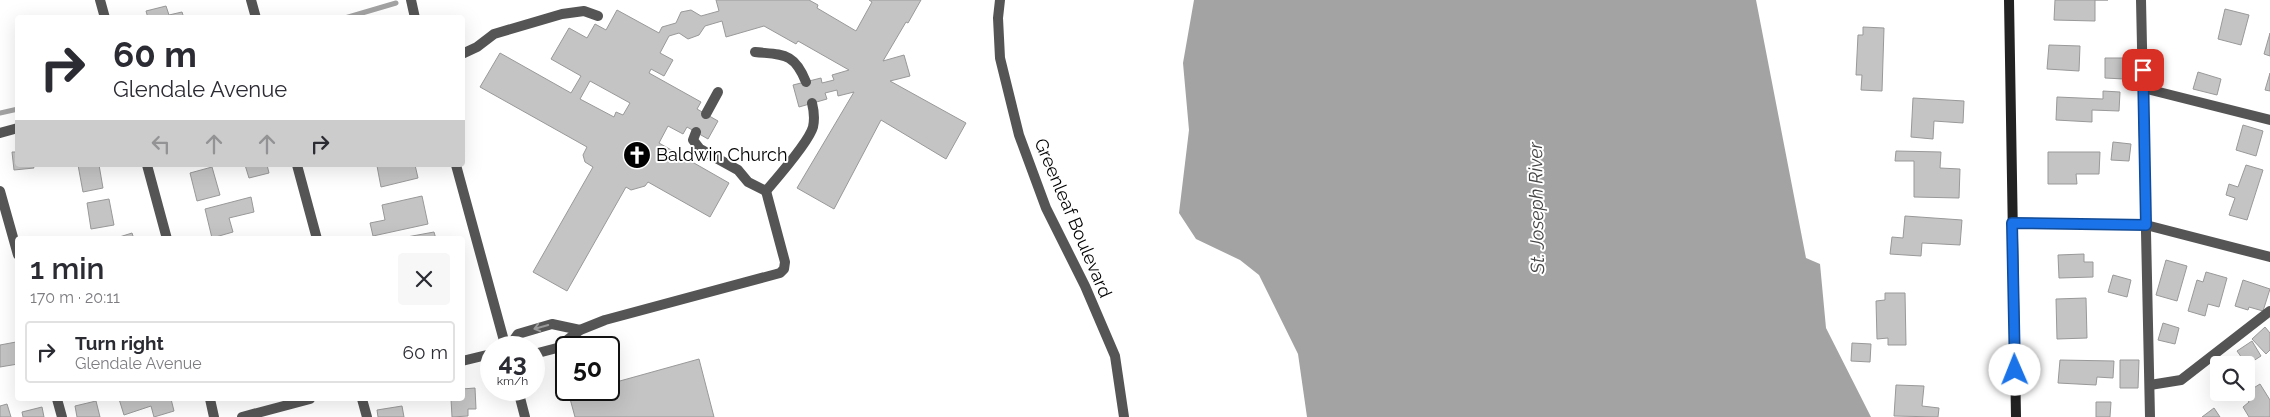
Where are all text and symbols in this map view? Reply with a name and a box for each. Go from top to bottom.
text: 60 m [113,34,197,75]
icon: right [30,35,95,100]
pin [2122,49,2164,91]
icon: arrive [2129,56,2157,84]
text: Glendale Avenue [113,76,287,102]
icon: left [147,130,175,158]
icon: ahead [200,130,228,158]
icon: ahead [253,130,281,158]
icon: right [306,130,334,158]
street label: Greenleaf Boulevard [1030,135,1117,301]
church icon: Baldwin Church [622,140,652,170]
water label: St. Joseph River [1524,140,1548,275]
place label: Baldwin Church [656,144,787,165]
text: 1 min [30,251,105,286]
button: close [398,253,450,305]
text: 170 m · 20:11 [30,288,120,307]
one-way arrow [533,323,549,333]
text: Turn right [75,332,164,354]
speed limit sign: 50 [555,336,620,401]
icon: right [32,338,60,366]
text: 60 m [403,341,448,363]
position arrow [1988,343,2040,395]
text: 43 [498,347,527,377]
text: Glendale Avenue [75,354,202,373]
map controls [2210,356,2255,401]
button: search [2210,356,2255,401]
text: km/h [497,374,528,388]

